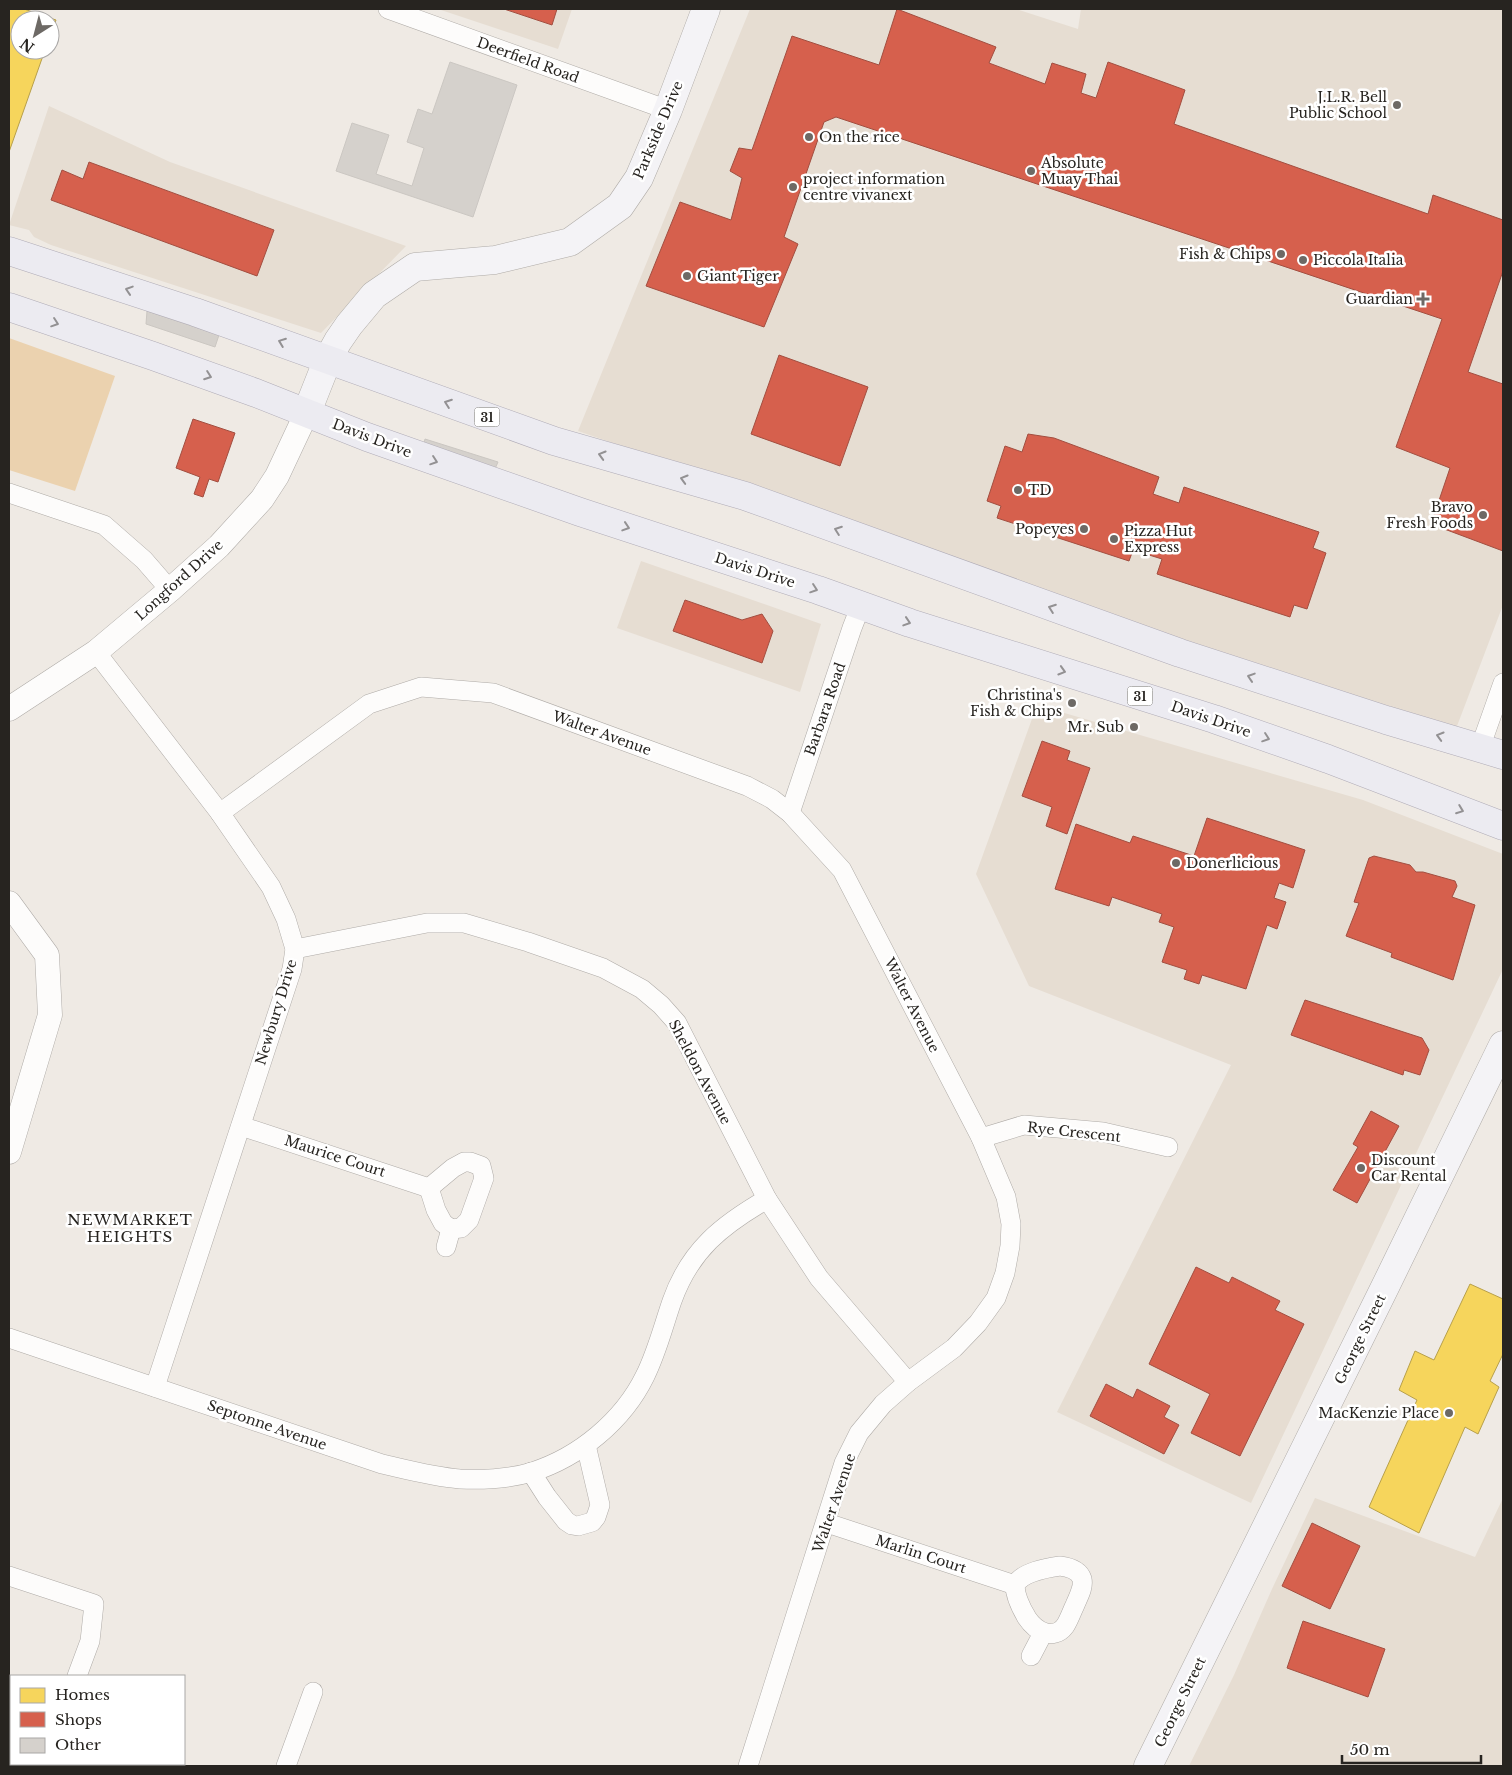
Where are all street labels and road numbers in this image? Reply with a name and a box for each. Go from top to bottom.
street label: Deerfield Road [474,33,582,87]
street label: Parkside Drive [629,78,687,182]
road number: 31 [474,408,500,427]
street label: Davis Drive [330,415,414,461]
street label: Longford Drive [131,536,227,624]
street label: Davis Drive [713,549,797,591]
street label: Barbara Road [801,659,850,758]
road number: 31 [1128,686,1152,706]
street label: Davis Drive [1169,697,1253,741]
street label: Walter Avenue [549,706,654,759]
street label: Walter Avenue [880,954,944,1055]
street label: Newbury Drive [251,957,301,1067]
street label: Sheldon Avenue [665,1016,735,1128]
street label: Rye Crescent [1026,1118,1122,1146]
street label: Maurice Court [282,1131,388,1181]
street label: George Street [1330,1290,1390,1387]
street label: Septonne Avenue [205,1396,329,1454]
street label: Walter Avenue [808,1451,859,1556]
street label: Marlin Court [873,1531,969,1577]
street label: George Street [1150,1653,1210,1750]

